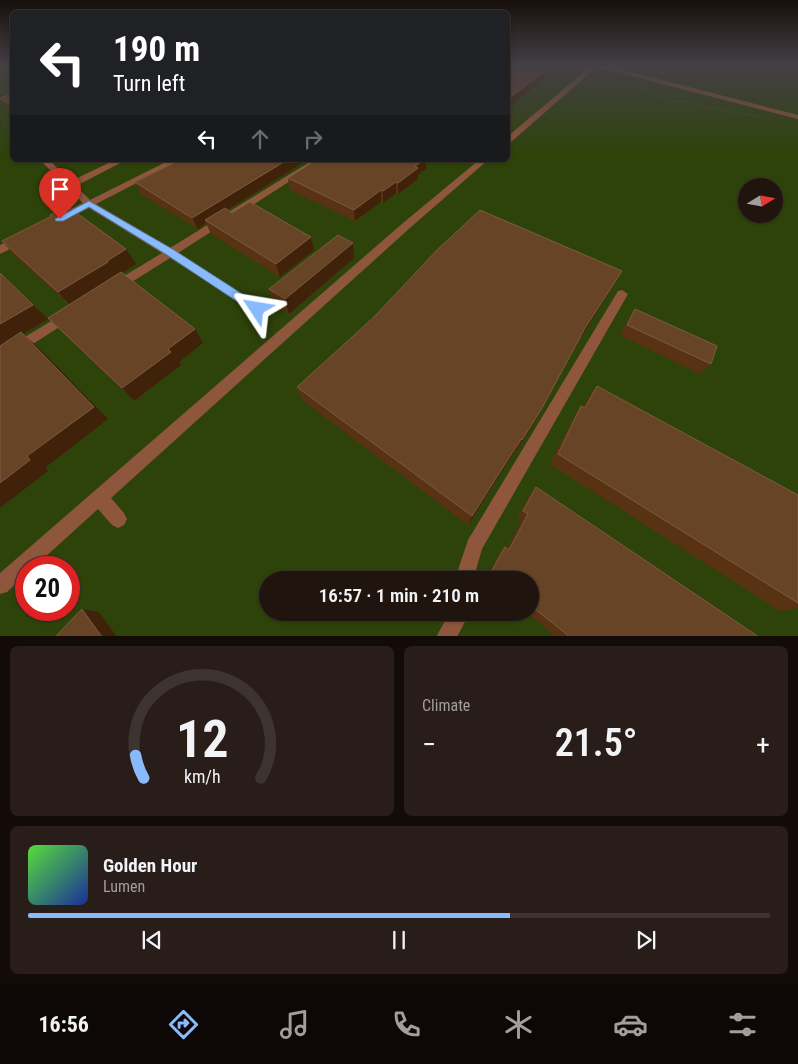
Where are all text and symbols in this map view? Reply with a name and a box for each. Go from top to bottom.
text: 190 m [113,29,200,70]
icon: left [30,30,95,95]
text: Turn left [113,71,185,96]
icon: left [193,125,221,153]
icon: ahead [246,125,274,153]
icon: right [299,125,327,153]
pin [39,168,81,219]
icon: arrive [46,175,74,203]
north arrow [738,178,782,222]
map controls [738,178,783,223]
position arrow [230,282,282,334]
speed limit sign: 20 [15,556,80,621]
text: 16:57 · 1 min · 210 m [319,584,479,607]
text: Climate [422,696,470,715]
text: 12 [176,709,228,770]
text: 21.5° [555,721,637,765]
text: − [422,728,436,761]
text: + [756,728,770,761]
text: km/h [184,766,220,787]
text: Golden Hour [103,854,197,877]
text: Lumen [103,877,145,896]
icon: previous [138,926,166,954]
icon: pause [385,926,413,954]
icon: next [632,926,660,954]
icon: directions [166,1007,201,1042]
icon: music [277,1007,312,1042]
icon: phone [389,1007,424,1042]
icon: climate [501,1007,536,1042]
icon: car [613,1007,648,1042]
icon: filters [725,1007,760,1042]
text: 16:56 [38,1012,89,1037]

